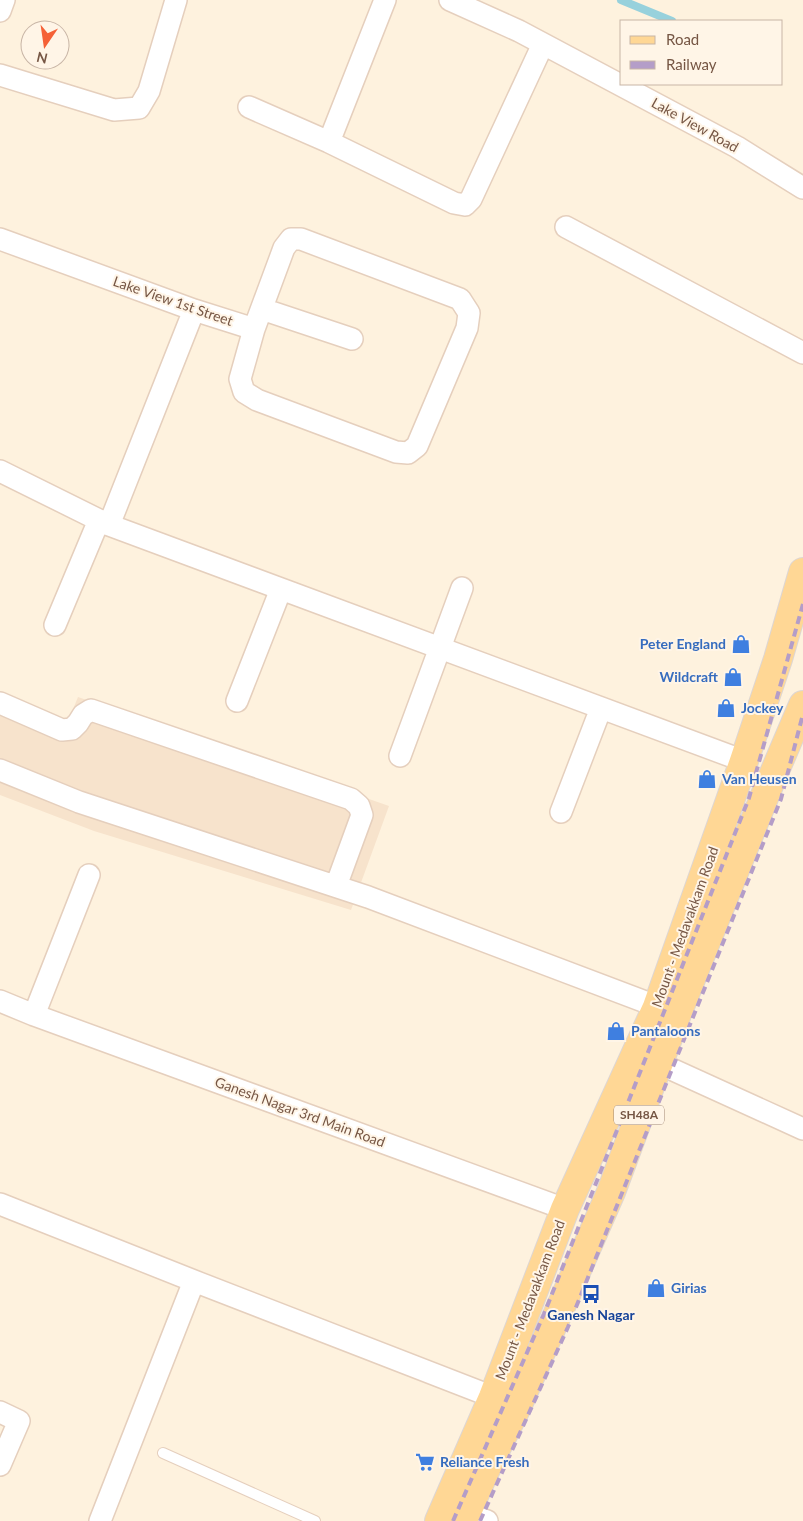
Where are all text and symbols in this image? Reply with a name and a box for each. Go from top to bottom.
north arrow [20,20,70,70]
legend [620,20,783,85]
text: Road [666,30,699,48]
text: N [35,49,49,68]
text: Railway [666,55,717,73]
street label: Lake View Road [649,94,742,155]
street label: Lake View 1st Street [111,272,235,329]
shop icon: Peter England [730,633,752,655]
place label: Peter England [640,635,726,652]
shop icon: Wildcraft [722,666,744,688]
place label: Wildcraft [660,668,718,685]
shop icon: Jockey [715,697,737,719]
place label: Jockey [741,699,784,716]
shop icon: Van Heusen [696,768,718,790]
place label: Van Heusen [721,770,797,787]
street label: Mount - Medavakkam Road [648,844,722,1010]
shop icon: Pantaloons [605,1020,627,1042]
place label: Pantaloons [631,1022,700,1039]
street label: Ganesh Nagar 3rd Main Road [213,1073,388,1150]
road number: SH48A [614,1106,664,1124]
street label: Mount - Medavakkam Road [491,1218,568,1382]
shop icon: Girias [645,1277,667,1299]
place label: Girias [671,1279,707,1296]
bus stop icon: Ganesh Nagar [580,1283,602,1305]
place label: Ganesh Nagar [547,1306,636,1323]
supermarket icon: Reliance Fresh [414,1451,436,1473]
place label: Reliance Fresh [440,1453,530,1470]

